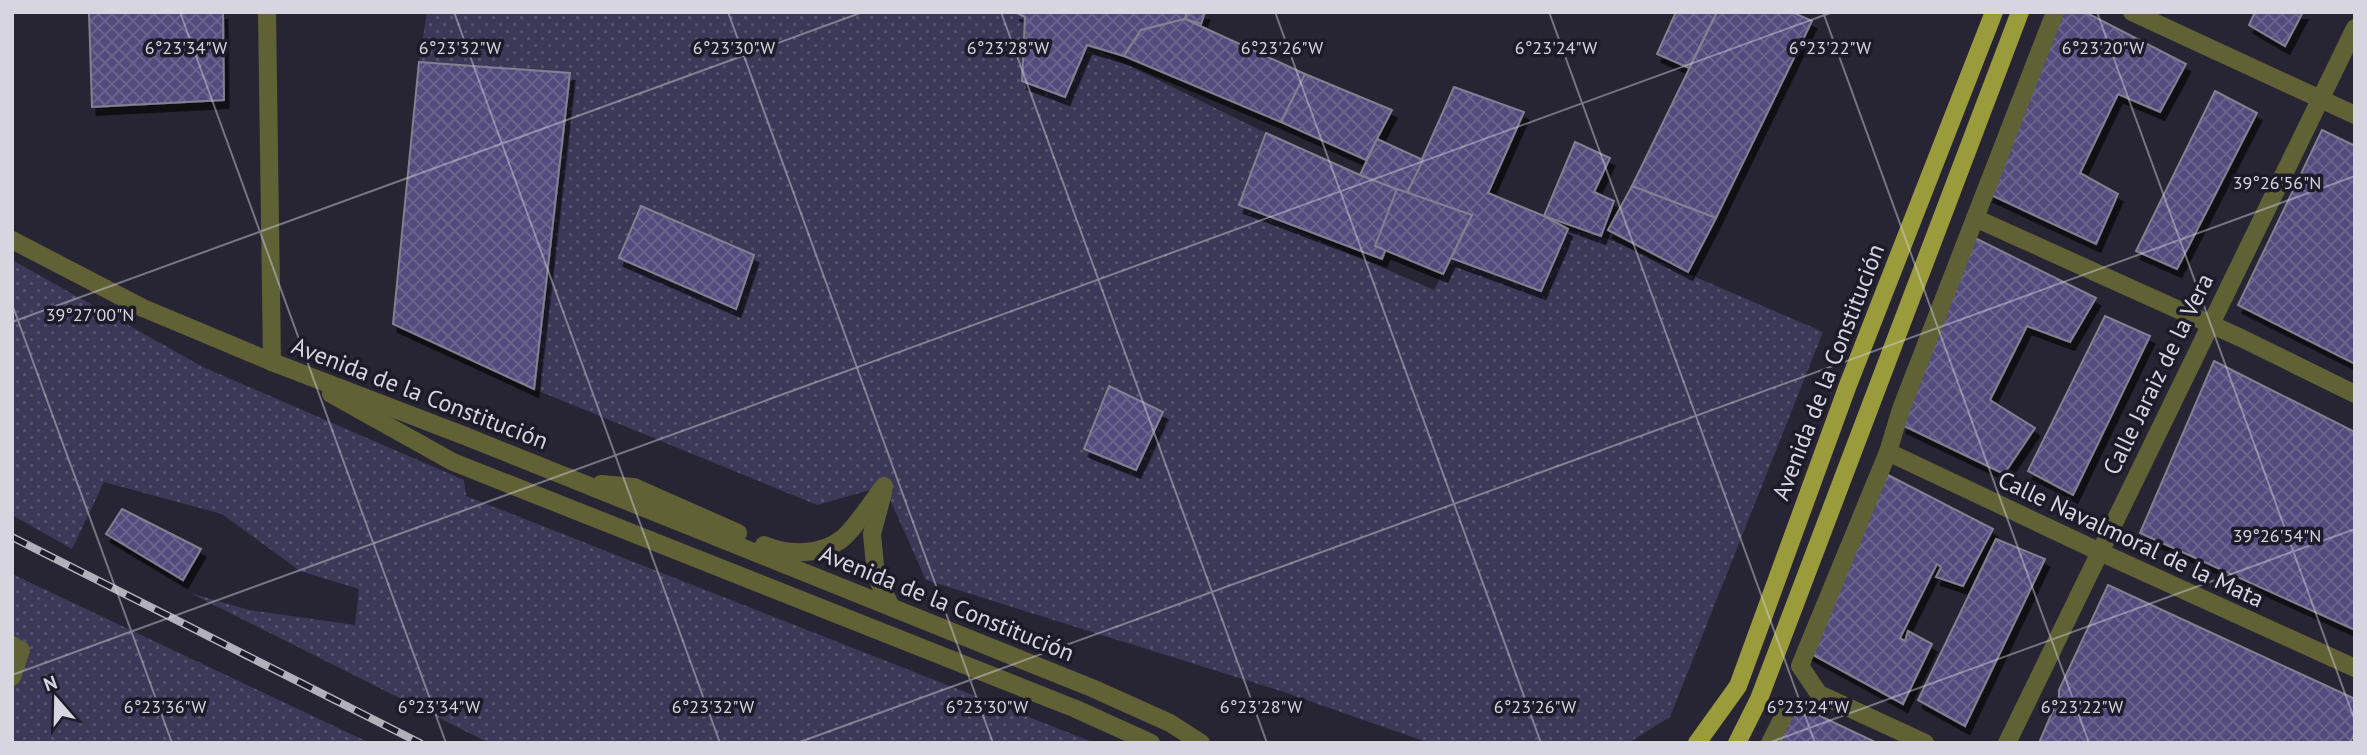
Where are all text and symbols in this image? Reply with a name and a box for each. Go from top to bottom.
text: 6°23'34"W [145,36,227,59]
text: 6°23'32"W [419,36,501,59]
text: 6°23'30"W [693,36,775,59]
text: 6°23'28"W [967,36,1049,59]
text: 6°23'26"W [1241,36,1323,59]
text: 6°23'24"W [1515,36,1597,59]
text: 6°23'22"W [1789,36,1871,59]
text: 6°23'20"W [2062,36,2144,59]
text: 39°26'56"N [2233,171,2321,194]
street label: Avenida de la Constitución [1765,239,1891,505]
street label: Calle Jaraiz de la Vera [2096,268,2220,480]
text: 39°27'00"N [46,303,134,326]
street label: Avenida de la Constitución [287,330,553,456]
street label: Calle Navalmoral de la Mata [1993,464,2269,614]
text: 39°26'54"N [2233,524,2321,547]
street label: Avenida de la Constitución [815,538,1079,668]
north arrow [21,664,91,734]
text: N [40,670,60,696]
text: 6°23'36"W [124,695,206,718]
text: 6°23'34"W [398,695,480,718]
text: 6°23'32"W [672,695,754,718]
text: 6°23'30"W [946,695,1028,718]
text: 6°23'28"W [1220,695,1302,718]
text: 6°23'26"W [1494,695,1576,718]
text: 6°23'24"W [1767,695,1849,718]
text: 6°23'22"W [2041,695,2123,718]

